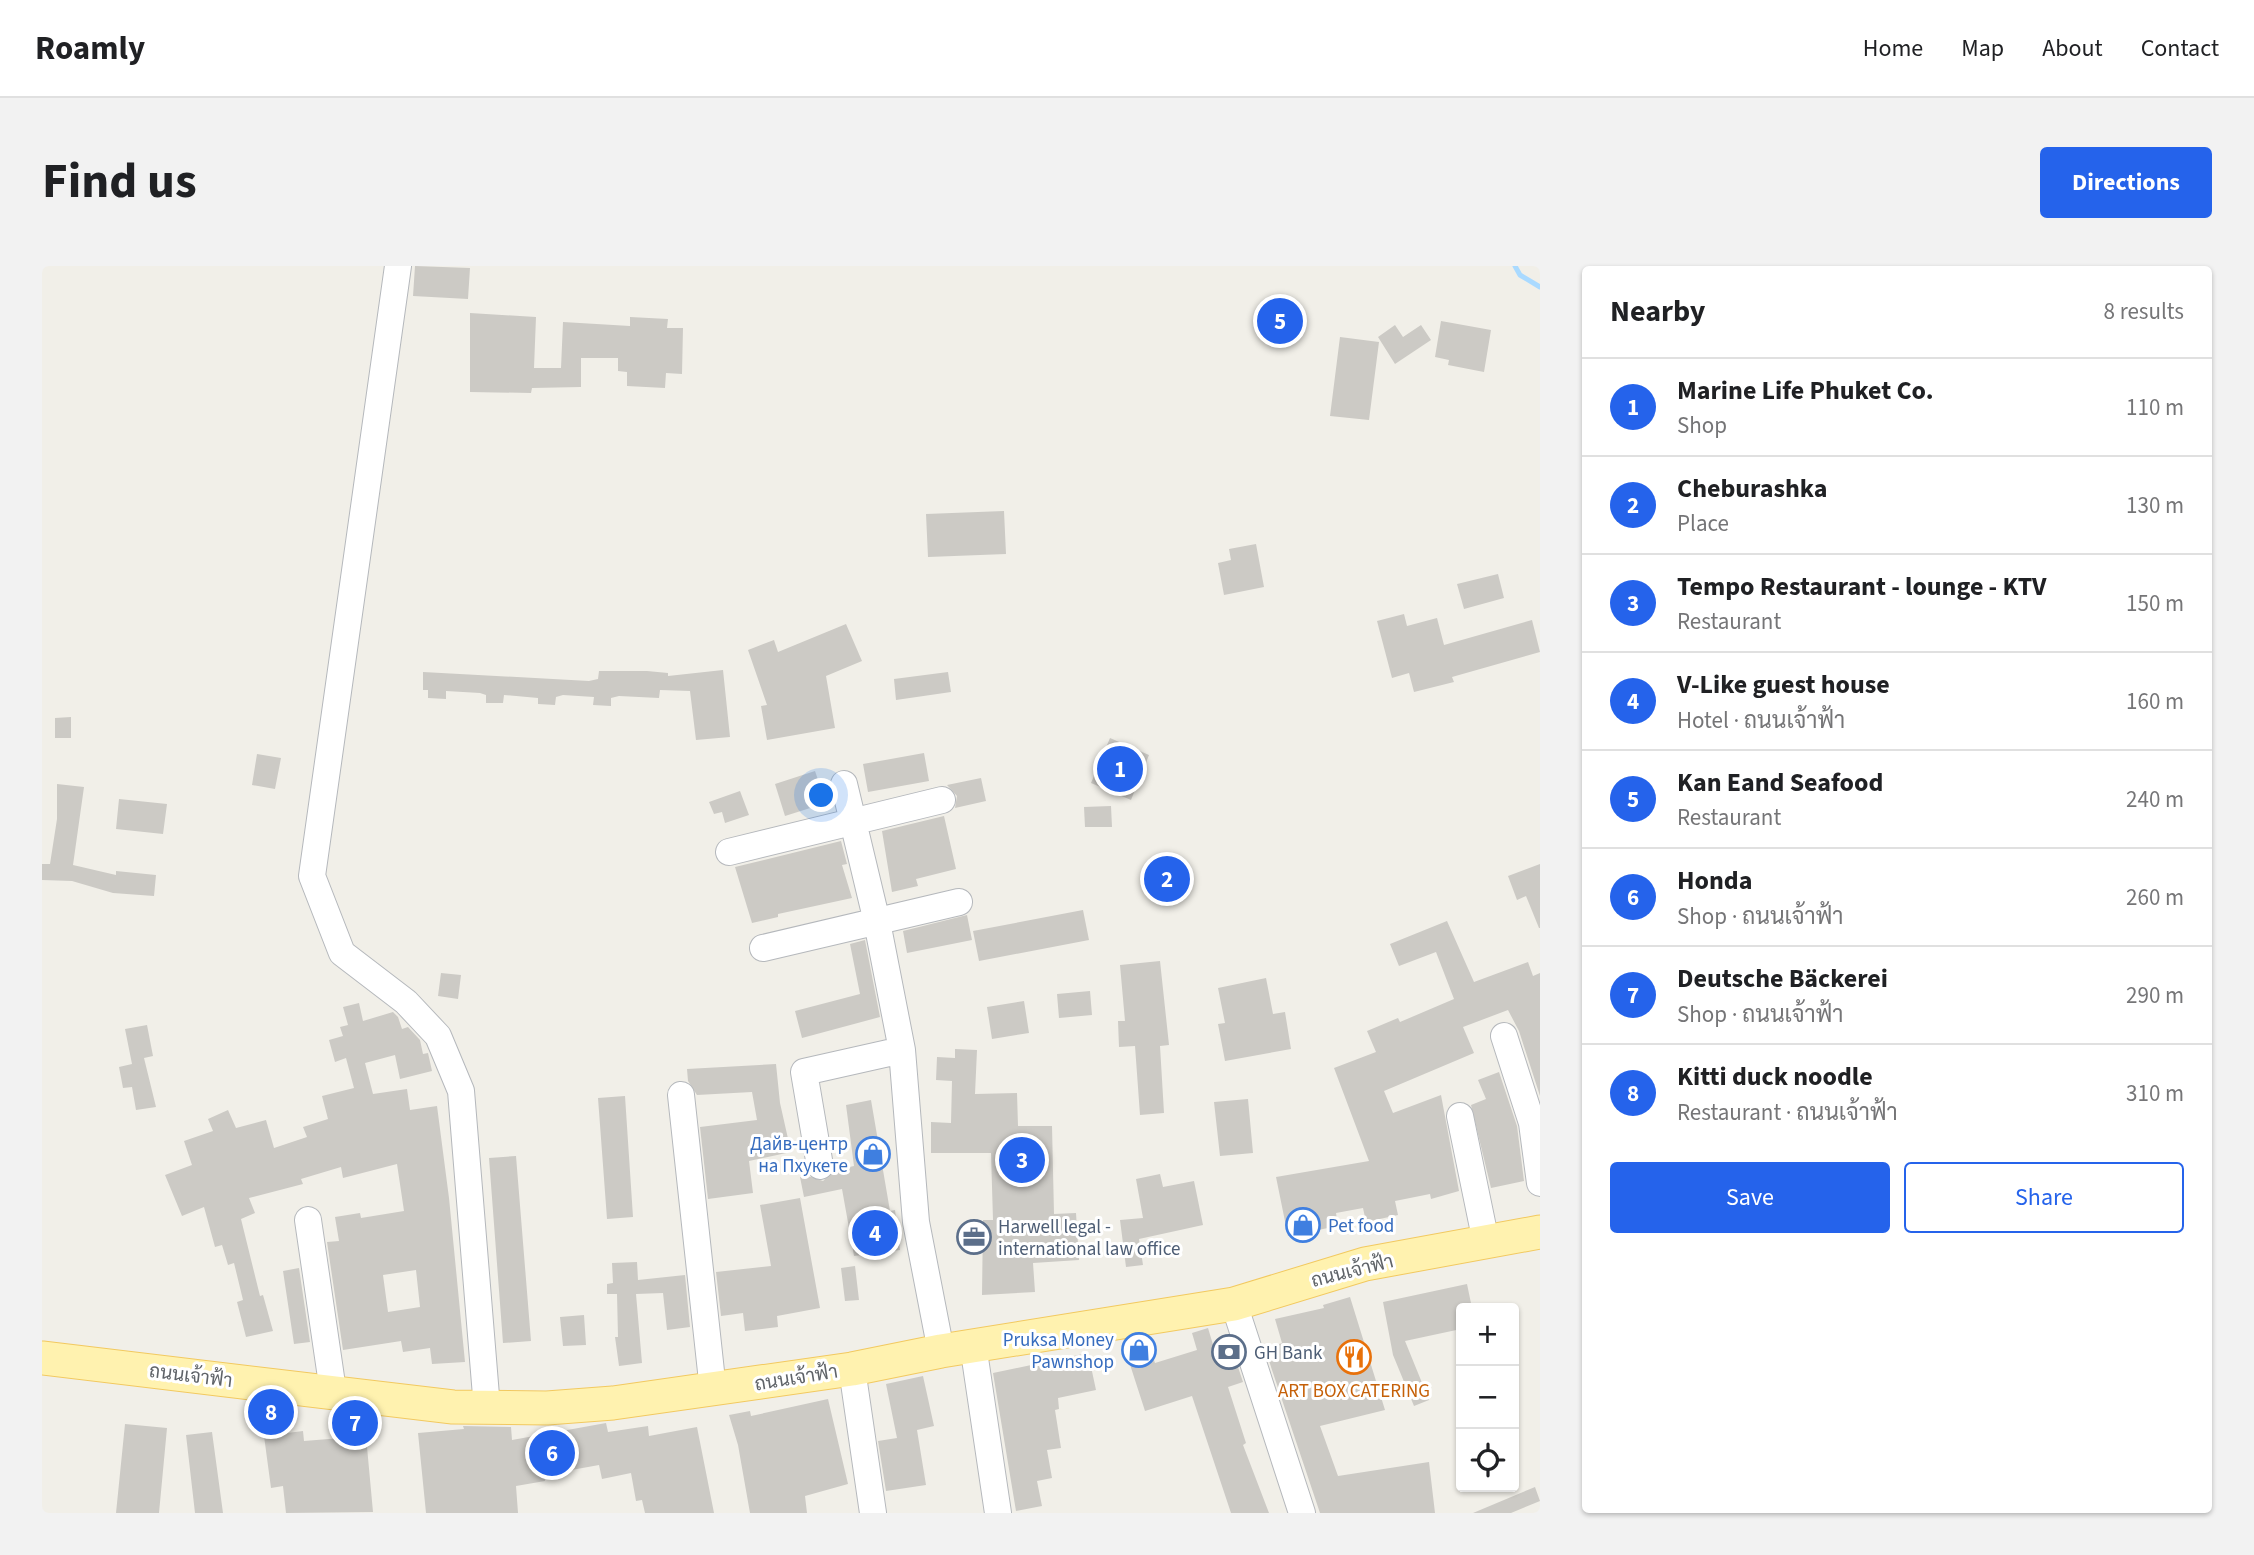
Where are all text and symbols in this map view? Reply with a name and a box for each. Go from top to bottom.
text: Roamly [35,25,145,72]
text: Home [1863,31,1923,66]
text: Map [1961,31,2004,66]
text: About [2042,31,2103,66]
text: Contact [2141,31,2219,66]
text: Find us [42,147,197,217]
button: Directions [2040,147,2212,218]
text: Nearby [1610,290,1705,333]
pin: 5 [1257,295,1303,347]
text: 8 results [2104,295,2184,328]
text: Marine Life Phuket Co. [1677,372,1934,409]
text: 1 [1627,391,1639,424]
text: 110 m [2126,391,2184,424]
text: Shop [1677,409,1727,442]
text: Cheburashka [1677,470,1827,507]
text: 2 [1627,489,1639,522]
text: 130 m [2126,489,2184,522]
text: Place [1677,507,1729,540]
text: Tempo Restaurant - lounge - KTV [1677,568,2047,605]
text: 3 [1627,587,1639,620]
text: 150 m [2126,587,2184,620]
text: Restaurant [1677,605,1781,638]
text: V-Like guest house [1677,666,1890,703]
text: 4 [1627,685,1639,718]
text: 160 m [2126,685,2184,718]
text: Hotel · ถนนเจ้าฟ้า [1677,704,1845,737]
pin: 1 [1097,743,1143,795]
text: Kan Eand Seafood [1677,764,1883,801]
your location [804,778,838,812]
text: 5 [1627,783,1639,816]
text: 240 m [2126,783,2184,816]
text: Restaurant [1677,801,1781,834]
pin: 2 [1144,853,1190,905]
text: Honda [1677,862,1752,899]
text: 6 [1627,881,1639,914]
text: 260 m [2126,881,2184,914]
text: Shop · ถนนเจ้าฟ้า [1677,900,1843,933]
text: Deutsche Bäckerei [1677,960,1888,997]
text: 7 [1627,979,1639,1012]
text: 290 m [2126,979,2184,1012]
text: Shop · ถนนเจ้าฟ้า [1677,998,1843,1031]
text: Kitti duck noodle [1677,1058,1873,1095]
text: 8 [1627,1077,1639,1110]
text: 310 m [2126,1077,2184,1110]
text: Restaurant · ถนนเจ้าฟ้า [1677,1096,1898,1129]
place label: Дайв-центр на Пхукете [750,1131,848,1180]
pin: 3 [999,1134,1045,1186]
shop icon: Дайв-центр на Пхукете [854,1135,892,1173]
button: Save [1610,1162,1890,1233]
button: Share [1904,1162,2184,1233]
shop icon: Pet food [1284,1206,1322,1244]
pin: 4 [852,1207,898,1259]
place label: Pet food [1328,1213,1394,1240]
place label: Harwell legal - international law office [998,1214,1180,1263]
office icon: Harwell legal - international law office [955,1218,993,1256]
street label: ถนนเจ้าฟ้า [1308,1248,1396,1295]
map controls [1456,1303,1519,1492]
button: + [1456,1303,1519,1366]
place label: Pruksa Money Pawnshop [1003,1327,1114,1376]
shop icon: Pruksa Money Pawnshop [1120,1331,1158,1369]
bank icon: GH Bank [1210,1333,1248,1371]
restaurant icon: ART BOX CATERING [1335,1338,1373,1376]
place label: GH Bank [1254,1340,1323,1367]
street label: ถนนเจ้าฟ้า [148,1358,234,1395]
street label: ถนนเจ้าฟ้า [753,1359,840,1398]
button: − [1456,1366,1519,1429]
place label: ART BOX CATERING [1278,1378,1430,1405]
pin: 8 [248,1386,294,1438]
pin: 7 [332,1397,378,1449]
pin: 6 [529,1427,575,1479]
button: locate [1456,1429,1519,1492]

